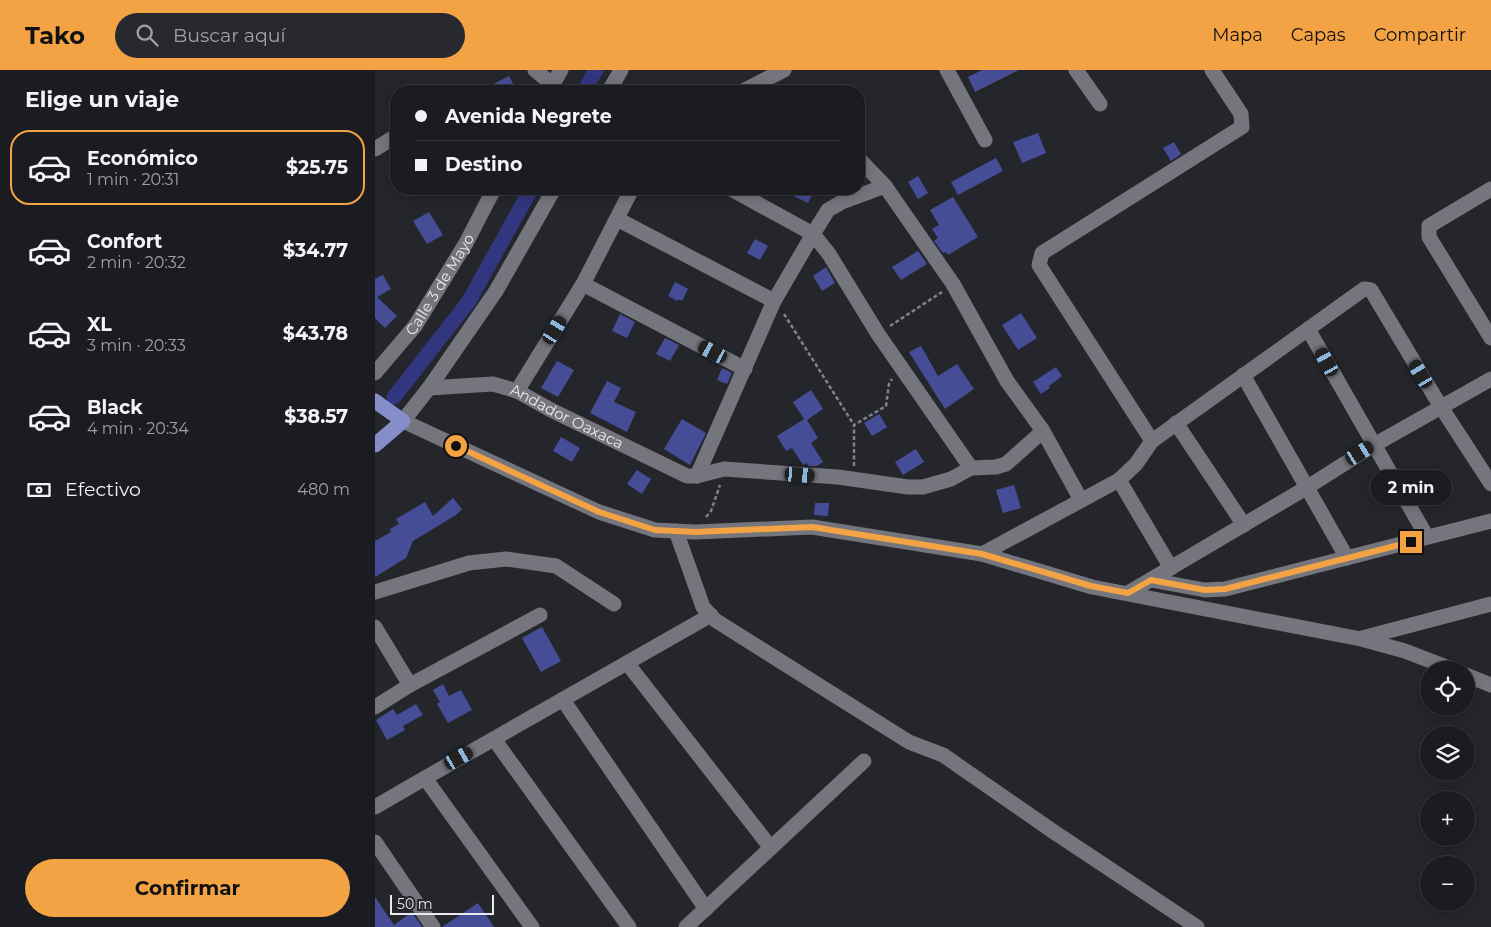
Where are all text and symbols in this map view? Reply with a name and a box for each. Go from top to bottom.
search box [115,13,465,58]
text: Tako [25,21,85,50]
icon: search [133,21,161,49]
text: Buscar aquí [173,24,286,47]
text: Mapa [1212,24,1263,46]
text: Capas [1291,24,1346,46]
text: Compartir [1374,24,1466,46]
text: Elige un viaje [25,86,179,113]
text: Avenida Negrete [445,105,612,128]
icon: car [27,145,72,190]
text: Económico [87,147,198,170]
text: Destino [445,153,522,176]
text: $25.75 [286,156,348,179]
text: 1 min · 20:31 [87,170,179,189]
icon: car [27,228,72,273]
text: Confort [87,230,162,253]
street label: Calle 3 de Mayo [401,230,478,339]
text: $34.77 [283,239,348,262]
text: 2 min · 20:32 [87,253,186,272]
icon: car [27,311,72,356]
text: XL [87,313,112,336]
car [540,313,569,347]
text: $43.78 [283,322,348,345]
text: 3 min · 20:33 [87,336,186,355]
car [696,338,729,366]
car [1313,345,1340,379]
car [1406,357,1435,391]
street label: Andador Oaxaca [508,380,627,453]
icon: car [27,394,72,439]
text: Black [87,396,143,419]
text: $38.57 [284,405,348,428]
text: 4 min · 20:34 [87,419,189,438]
route start [445,435,467,457]
car [1343,439,1376,467]
car [784,466,815,484]
callout: 2 min [1370,470,1452,504]
icon: cash [25,476,53,504]
text: Efectivo [65,478,141,501]
text: 2 min [1388,478,1434,497]
text: 480 m [297,480,350,499]
route end [1400,531,1422,553]
map controls [1420,661,1475,911]
button: locate [1420,661,1475,716]
button: layers [1420,726,1475,781]
car [442,744,475,772]
button: + [1420,791,1475,846]
button: − [1420,856,1475,911]
button: Confirmar [25,859,350,917]
scale bar [390,892,494,915]
text: 50 m [397,895,433,913]

